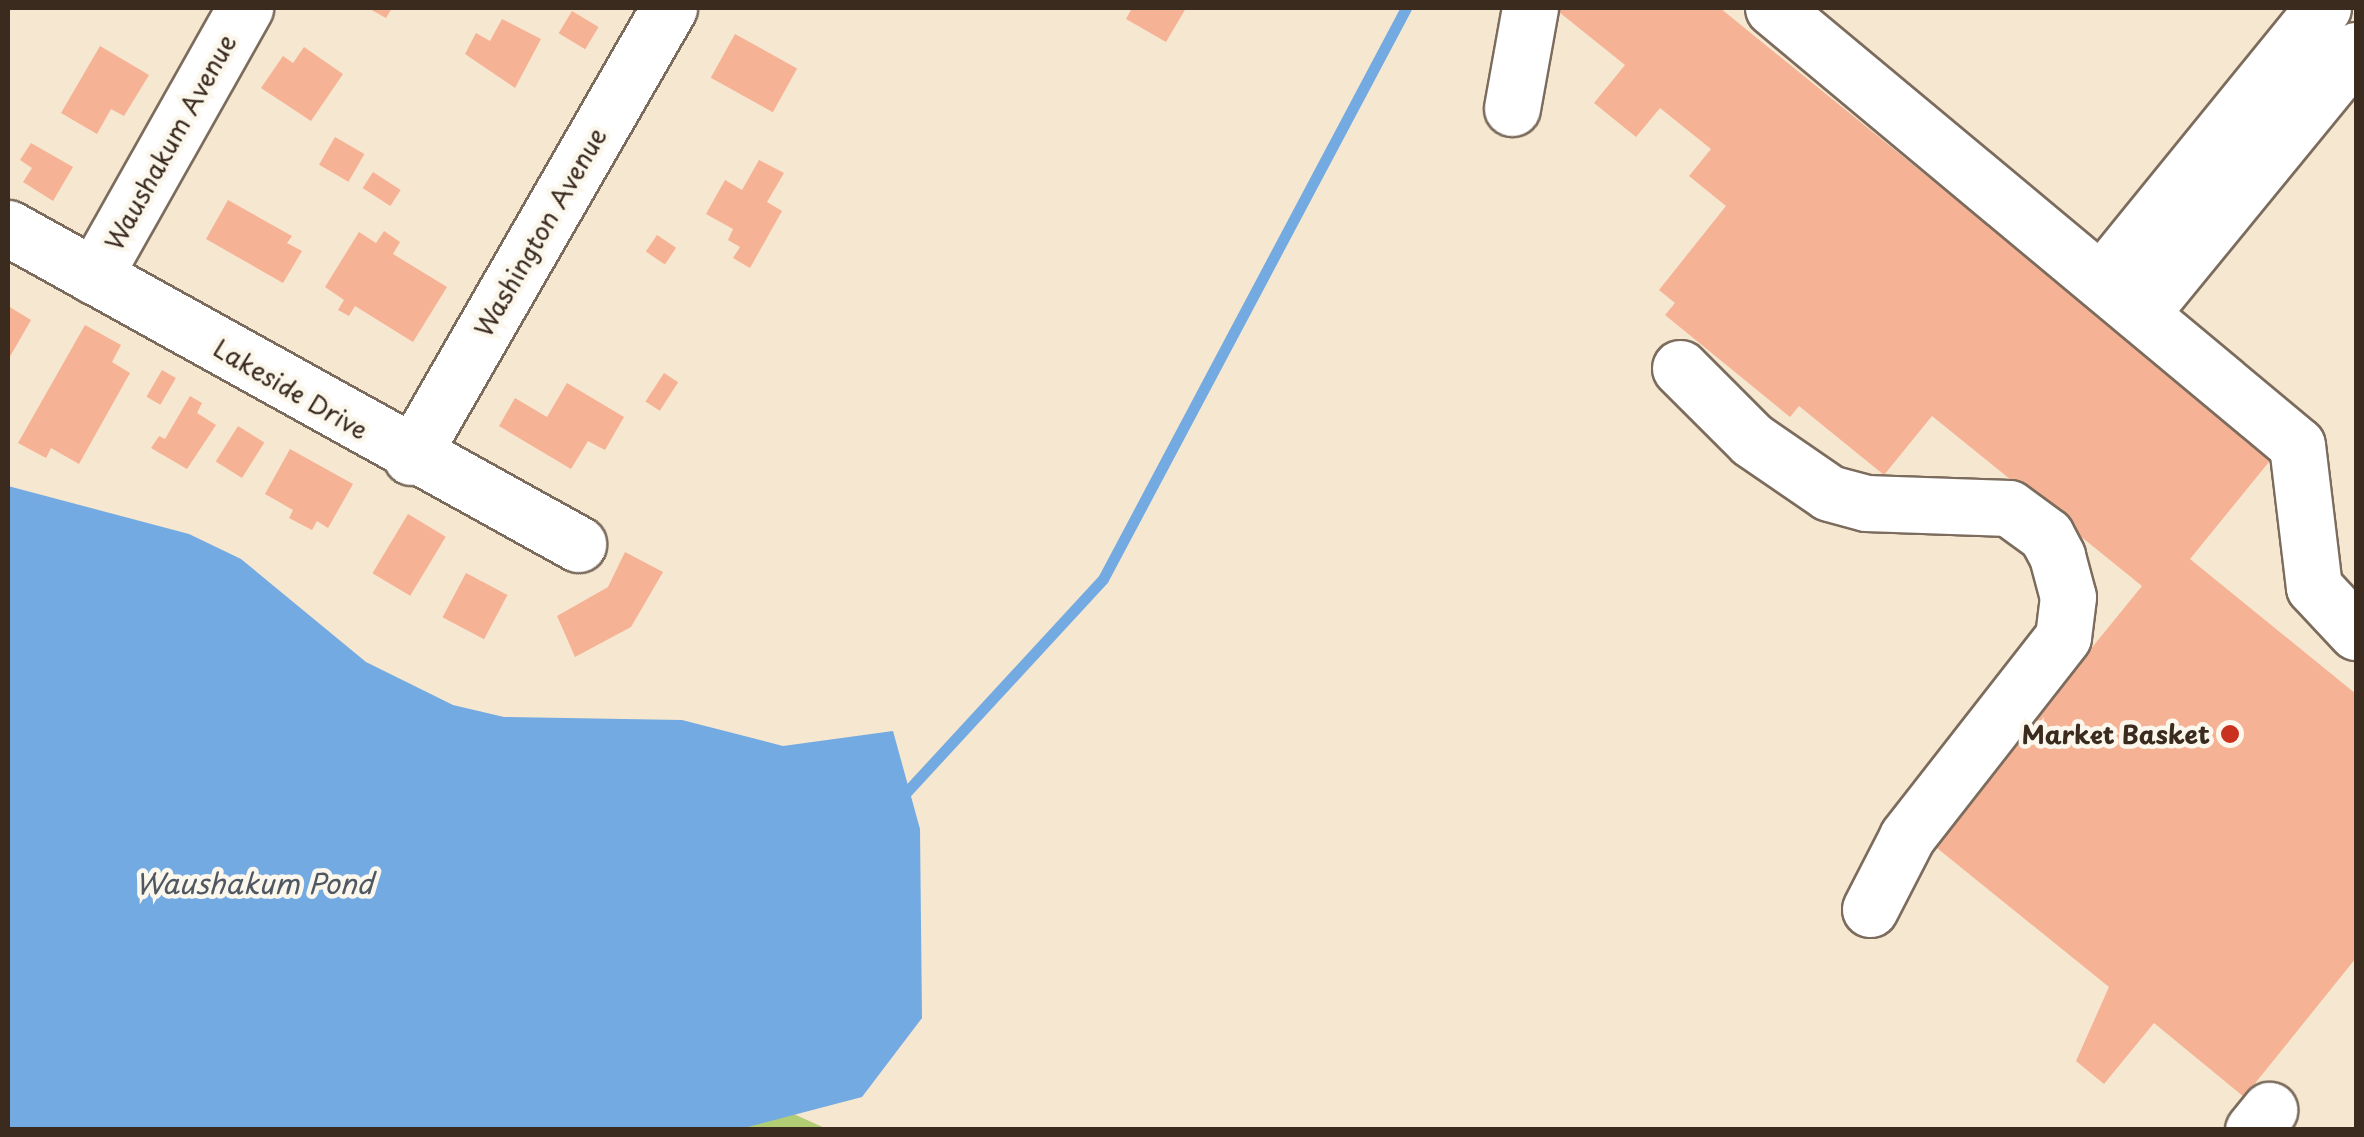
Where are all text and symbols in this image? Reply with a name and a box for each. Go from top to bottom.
street label: Waushakum Avenue [98,29,242,255]
street label: Washington Avenue [469,123,611,341]
street label: Lakeside Drive [208,332,374,446]
place label: Market Basket [2019,719,2210,749]
marker: Market Basket [2219,723,2241,745]
water label: Waushakum Pond [134,866,374,900]

